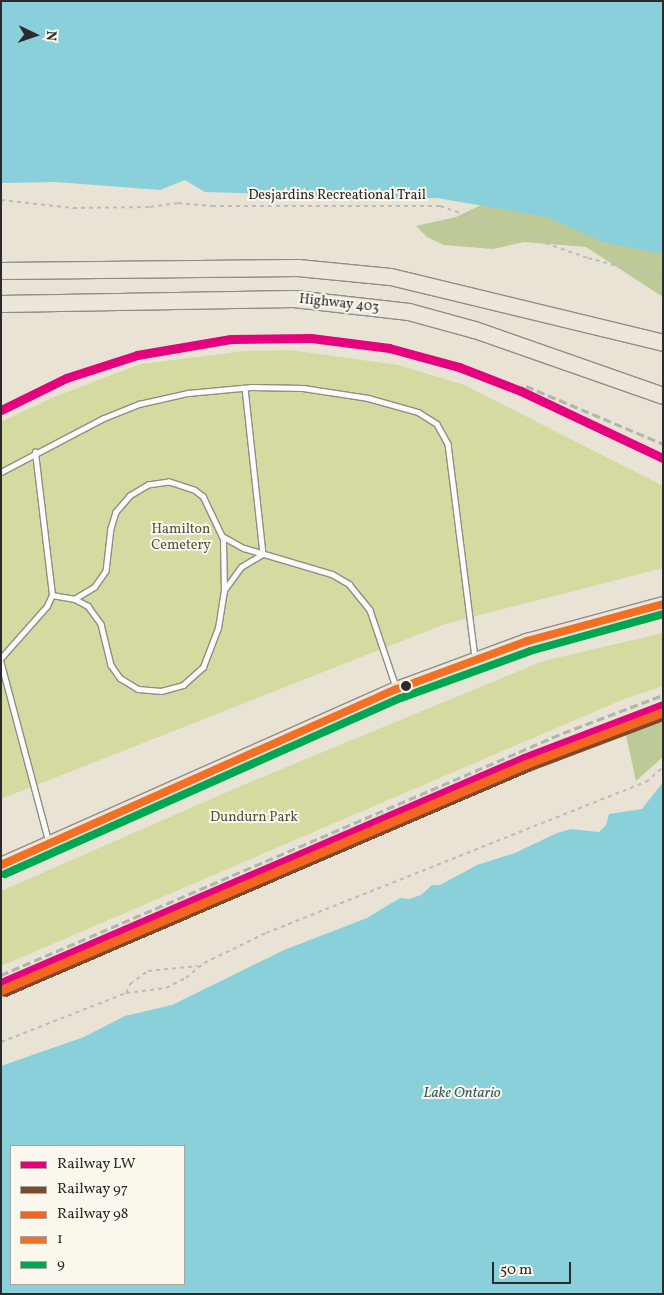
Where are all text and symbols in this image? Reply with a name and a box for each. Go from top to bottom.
north arrow [10,10,60,60]
text: N [41,30,60,41]
street label: Desjardins Recreational Trail [248,188,426,204]
street label: Highway 403 [298,291,380,317]
park label: Hamilton Cemetery [151,522,211,554]
unlabelled marker [401,681,411,691]
park label: Dundurn Park [210,810,298,826]
water label: Lake Ontario [423,1085,501,1103]
legend [10,1145,185,1285]
text: Railway LW [57,1154,136,1175]
text: Railway 97 [57,1179,128,1200]
text: Railway 98 [57,1204,128,1225]
text: 1 [57,1229,63,1250]
scale bar [494,1252,573,1284]
text: 9 [57,1254,65,1275]
text: 50 m [500,1260,532,1281]

